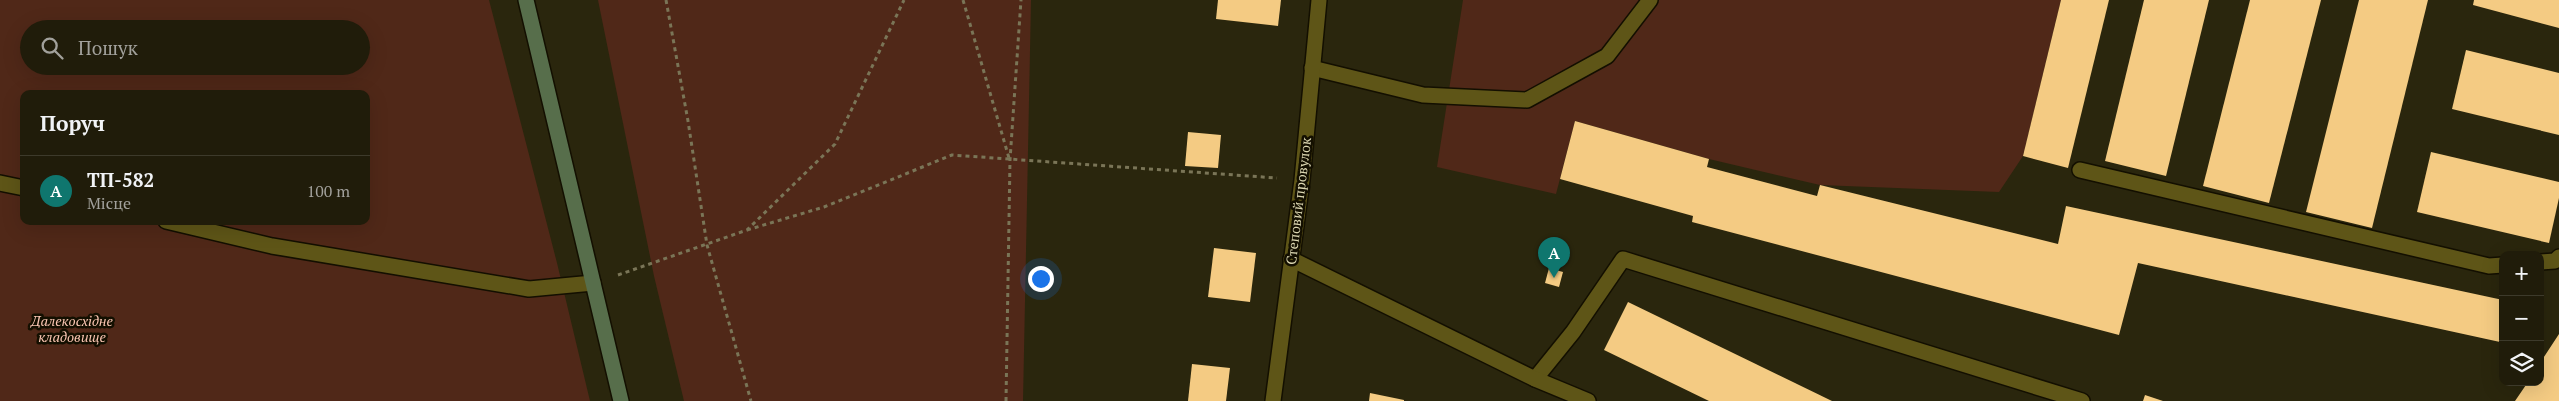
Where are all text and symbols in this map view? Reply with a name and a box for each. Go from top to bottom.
search box [20,20,370,75]
icon: search [38,34,66,62]
text: Пошук [78,35,138,60]
text: Поруч [40,109,105,137]
street label: Степовий провулок [1281,136,1315,266]
text: ТП-582 [87,167,154,192]
text: A [50,180,62,202]
text: 100 m [307,180,350,202]
text: Місце [87,192,131,214]
pin: A [1538,237,1570,278]
map controls [2499,251,2544,386]
button: + [2499,251,2544,296]
your location [1028,266,1054,292]
button: − [2499,296,2544,341]
park label: Далекосхідне кладовище [30,311,114,346]
button: layers [2499,341,2544,386]

